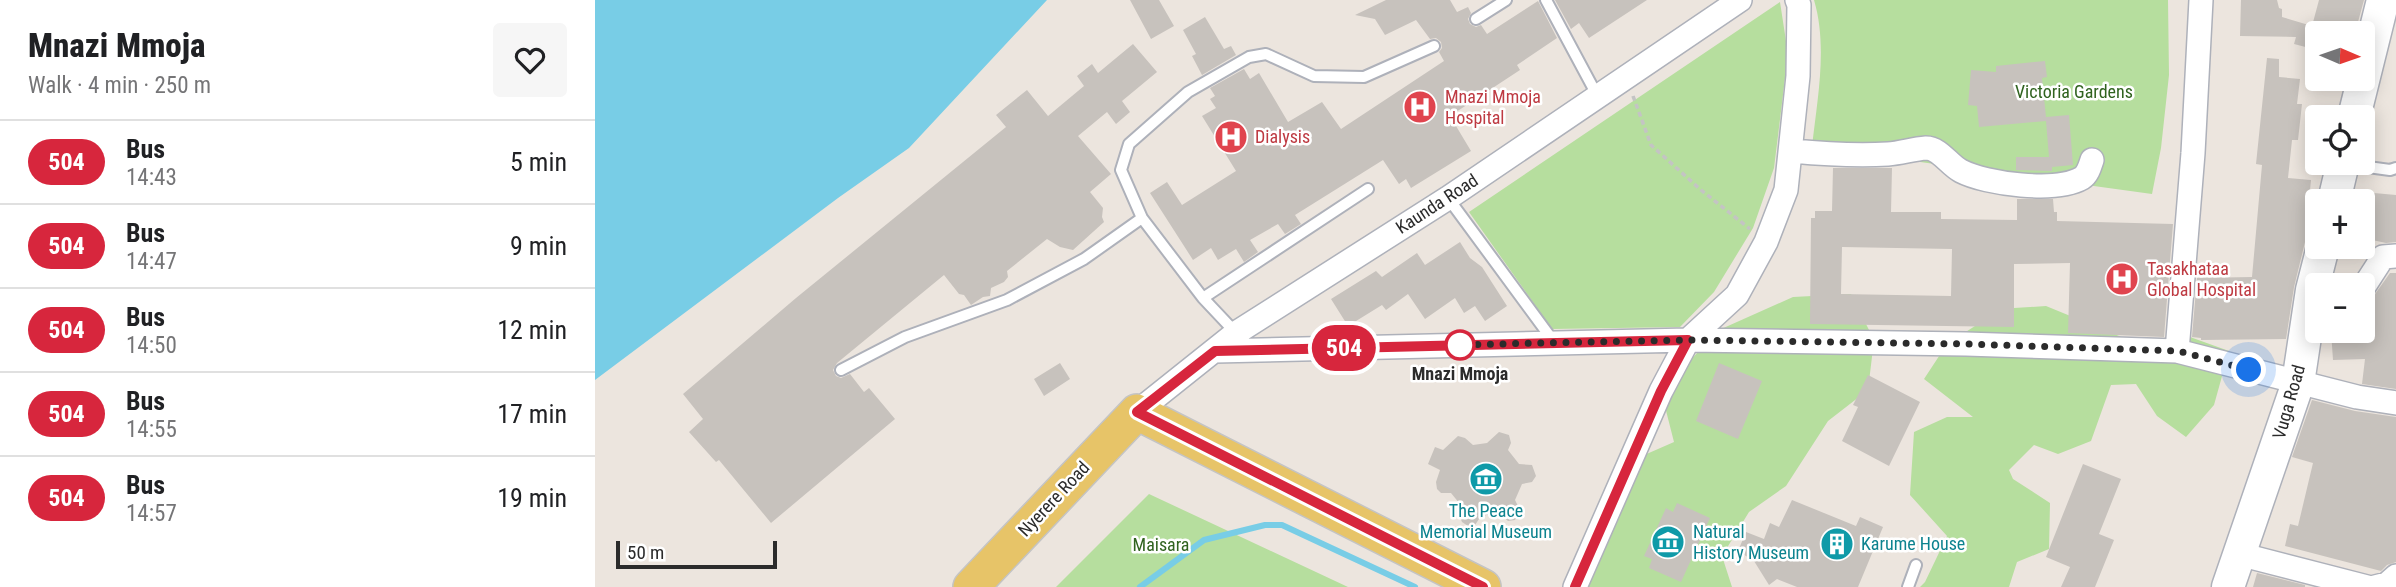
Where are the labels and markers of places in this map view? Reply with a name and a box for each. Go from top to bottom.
place label: Mnazi Mmoja Hospital [1445,86,1541,128]
hospital icon: Mnazi Mmoja Hospital [1401,88,1439,126]
hospital icon: Dialysis [1212,118,1250,156]
place label: Dialysis [1255,126,1310,147]
place label: Tasakhataa Global Hospital [2147,258,2256,300]
hospital icon: Tasakhataa Global Hospital [2103,260,2141,298]
marker: Mnazi Mmoja [1445,330,1475,360]
place label: Mnazi Mmoja [1412,363,1508,384]
museum icon: The Peace Memorial Museum [1467,460,1505,498]
place label: The Peace Memorial Museum [1420,500,1552,542]
place label: Natural History Museum [1693,521,1809,563]
museum icon: Natural History Museum [1649,523,1687,561]
building icon: Karume House [1818,525,1856,563]
place label: Karume House [1861,533,1965,554]

